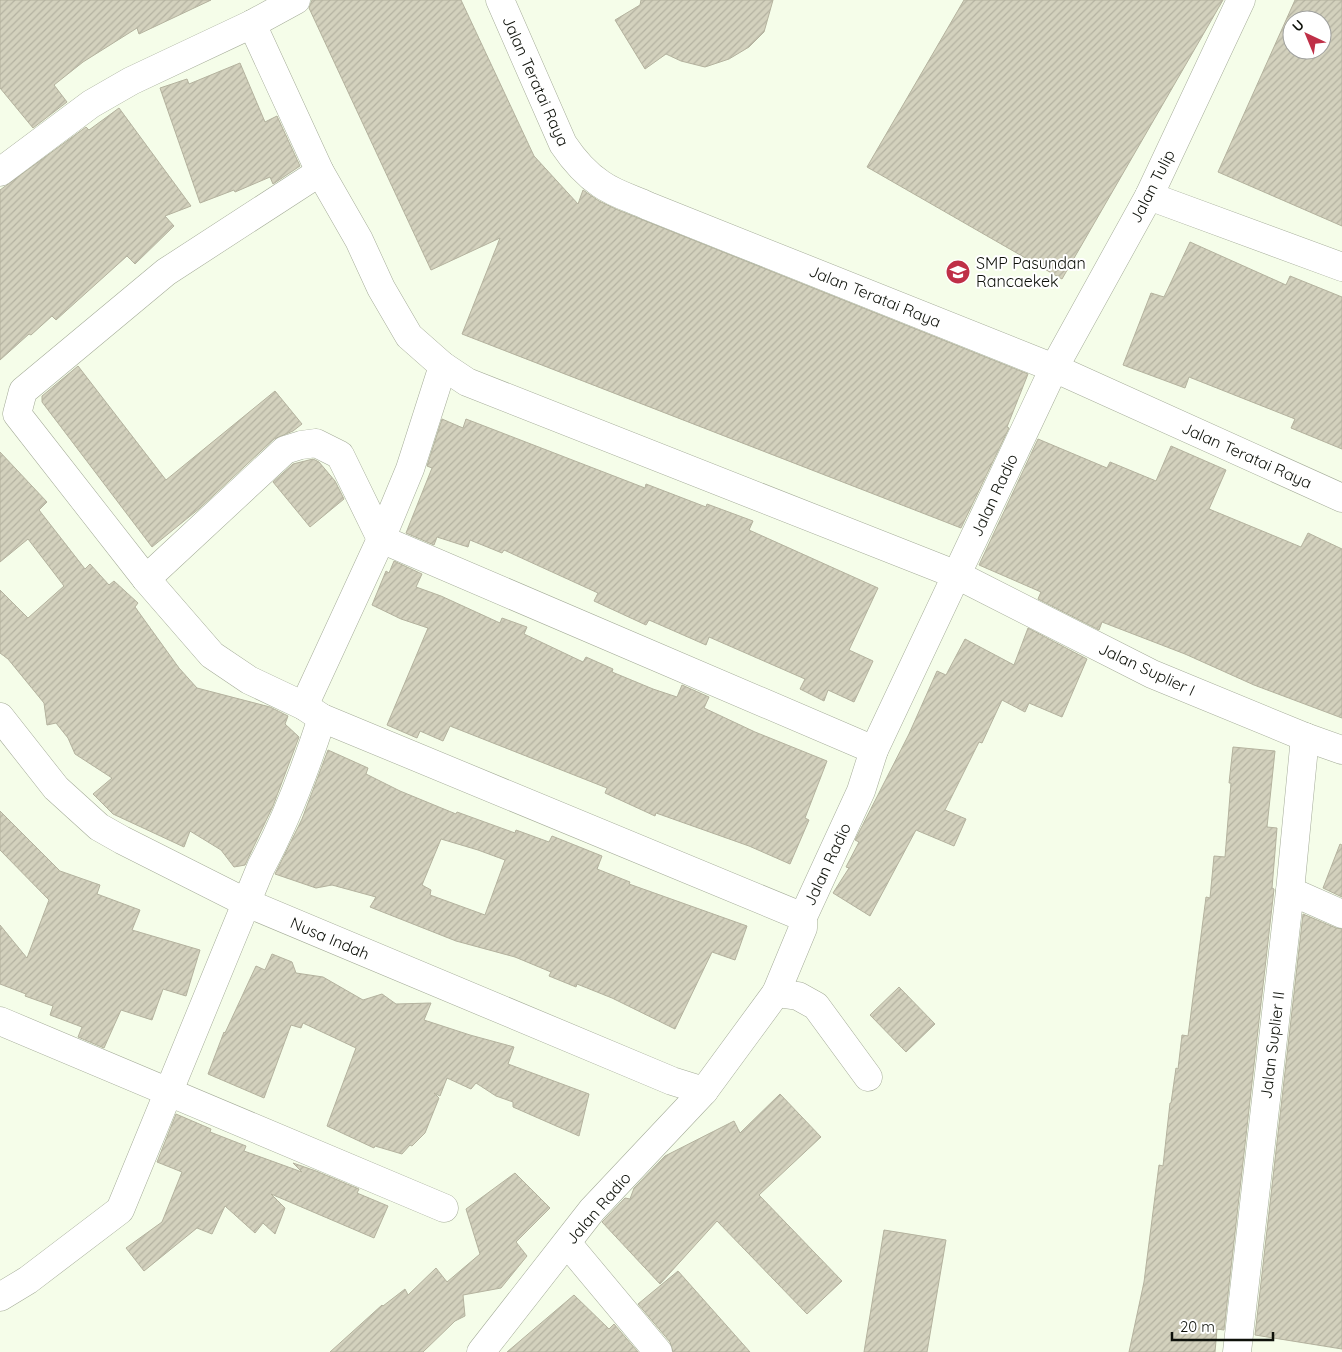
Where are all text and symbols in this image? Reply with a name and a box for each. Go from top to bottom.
north arrow [1282,10,1332,60]
street label: Jalan Teratai Raya [498,13,574,149]
text: U [1288,16,1308,36]
street label: Jalan Tulip [1125,146,1179,226]
place label: SMP Pasundan Rancaekek [976,253,1086,291]
school or university icon: SMP Pasundan Rancaekek [945,259,971,285]
street label: Jalan Teratai Raya [806,260,944,332]
street label: Jalan Teratai Raya [1179,417,1315,493]
street label: Jalan Radio [966,450,1022,540]
street label: Jalan Suplier I [1096,638,1198,700]
street label: Jalan Radio [799,819,855,909]
street label: Nusa Indah [287,912,373,964]
street label: Jalan Suplier II [1255,990,1289,1100]
street label: Jalan Radio [561,1168,635,1248]
scale bar [1172,1310,1273,1342]
text: 20 m [1180,1317,1215,1336]

